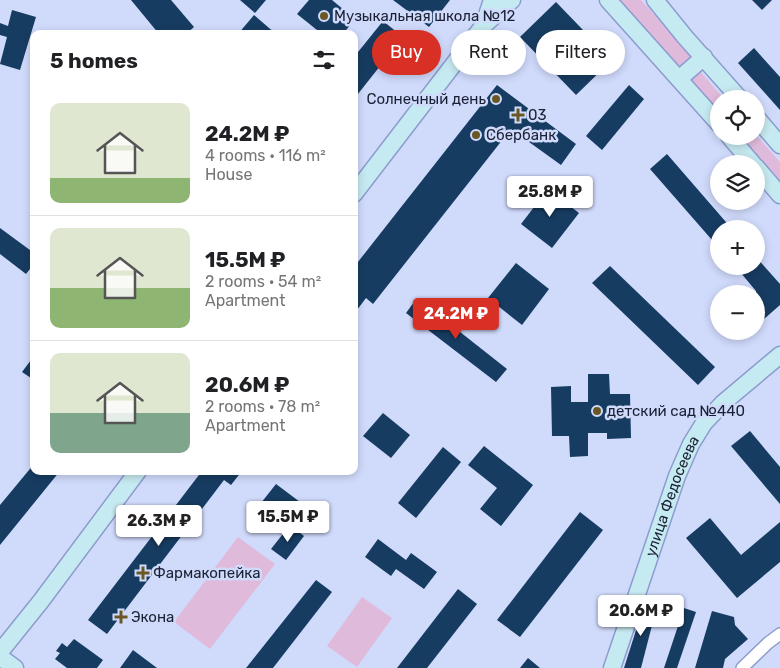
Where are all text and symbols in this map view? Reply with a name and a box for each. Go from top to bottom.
place label: Музыкальная школа №12 [334,7,516,25]
marker: Музыкальная школа №12 [318,10,330,22]
chip: Buy [372,30,441,75]
chip: Rent [451,30,526,75]
chip: Filters [536,30,625,75]
icon: filters [310,46,338,74]
text: 5 homes [50,48,138,73]
place label: Солнечный день [366,90,486,108]
map controls [710,90,765,340]
button: locate [710,90,765,145]
marker: Солнечный день [490,93,502,105]
place label: 03 [528,106,547,124]
marker: 03 [512,109,524,121]
text: 24.2M ₽ [205,121,289,146]
icon: home [90,123,150,183]
place label: Сбербанк [486,126,556,144]
marker: Сбербанк [470,129,482,141]
text: 4 rooms · 116 m² [205,146,326,165]
button: layers [710,155,765,210]
text: House [205,165,252,184]
pin: 25.8M ₽ [504,176,596,218]
text: 25.8M ₽ [518,182,582,201]
button: + [710,220,765,275]
text: 15.5M ₽ [205,247,285,272]
icon: home [90,248,150,308]
text: 2 rooms · 54 m² [205,272,321,291]
button: − [710,285,765,340]
text: Apartment [205,291,285,310]
pin: 24.2M ₽ [410,298,502,340]
text: 24.2M ₽ [424,304,488,323]
text: 20.6M ₽ [205,372,289,397]
icon: home [90,373,150,433]
text: 2 rooms · 78 m² [205,397,320,416]
place label: детский сад №440 [607,402,745,420]
marker: детский сад №440 [591,405,603,417]
text: Apartment [205,416,285,435]
street label: улица Федосеева [641,432,703,559]
pin: 15.5M ₽ [242,500,334,543]
pin: 26.3M ₽ [113,504,205,547]
text: 15.5M ₽ [257,507,319,526]
text: 26.3M ₽ [127,511,191,530]
place label: Фармакопейка [153,564,261,582]
marker: Фармакопейка [137,567,149,579]
pin: 20.6M ₽ [595,594,687,637]
text: 20.6M ₽ [609,601,673,620]
place label: Экона [131,608,174,626]
marker: Экона [115,611,127,623]

